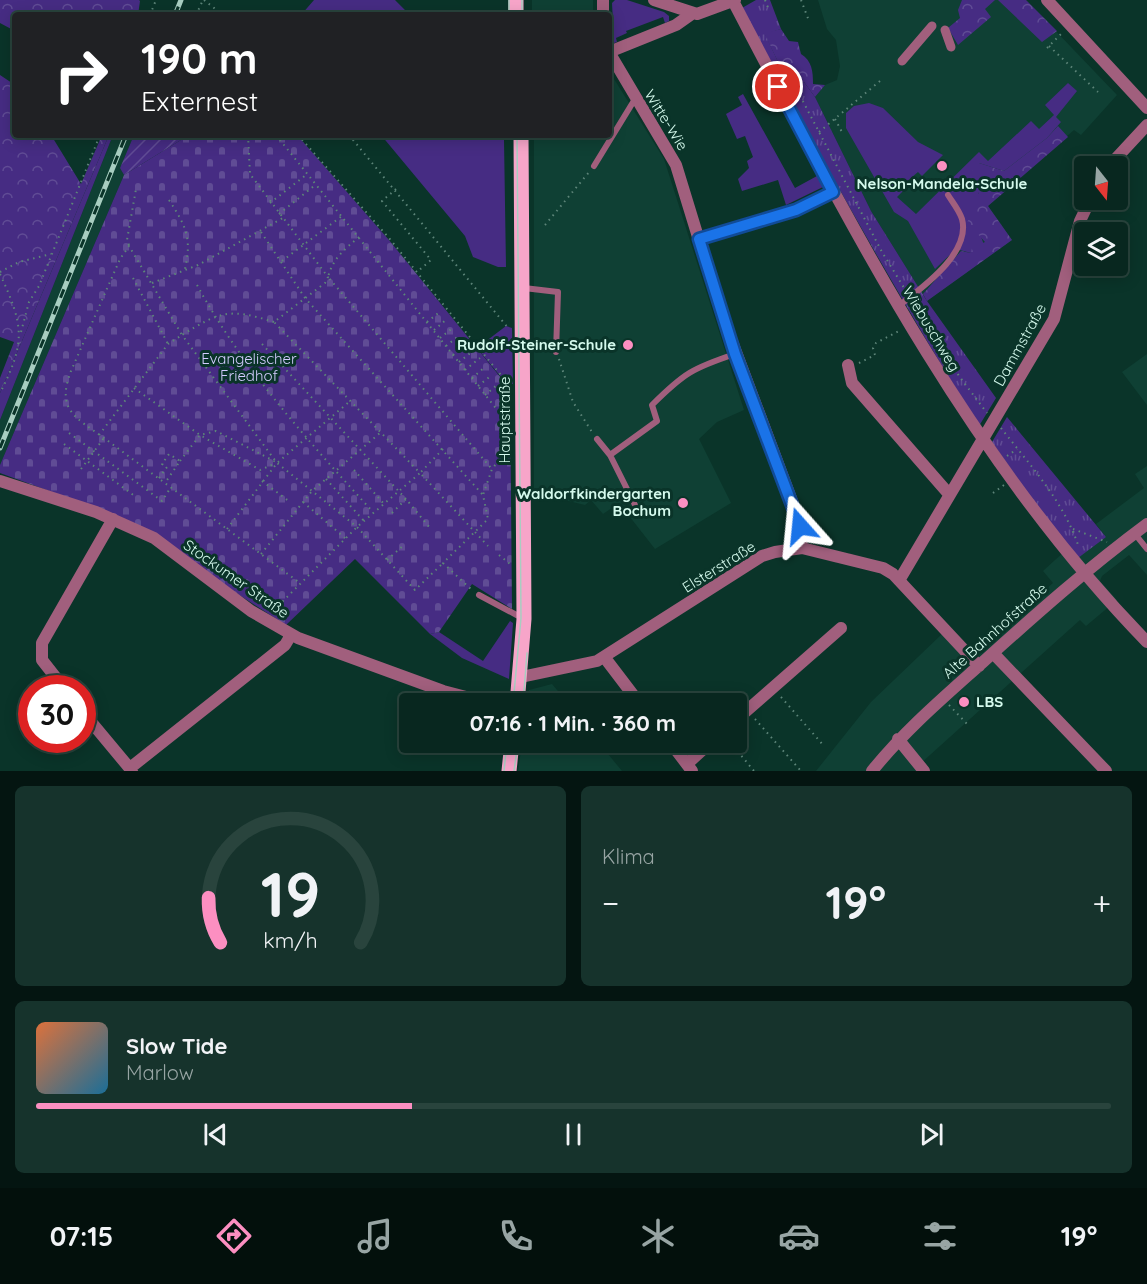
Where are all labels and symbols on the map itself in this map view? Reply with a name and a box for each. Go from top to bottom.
pin [752,61,803,112]
street label: Witte-Wie [640,86,693,154]
north arrow [1074,156,1128,210]
marker: Nelson-Mandela-Schule [935,159,949,173]
place label: Nelson-Mandela-Schule [857,174,1028,193]
street label: Wiebuschweg [899,283,964,375]
street label: Dammstraße [989,300,1050,389]
place label: Rudolf-Steiner-Schule [457,335,616,354]
marker: Rudolf-Steiner-Schule [621,338,635,352]
park label: Evangelischer Friedhof [201,349,297,385]
street label: Hauptstraße [495,376,514,464]
place label: Waldorfkindergarten Bochum [517,484,671,520]
position arrow [768,494,832,558]
marker: Waldorfkindergarten Bochum [676,496,690,510]
street label: Stockumer Straße [180,535,293,622]
street label: Elsterstraße [679,537,759,597]
street label: Alte Bahnhofstraße [938,579,1051,683]
speed limit sign: 30 [18,675,96,753]
place label: LBS [976,692,1003,711]
marker: LBS [957,695,971,709]

